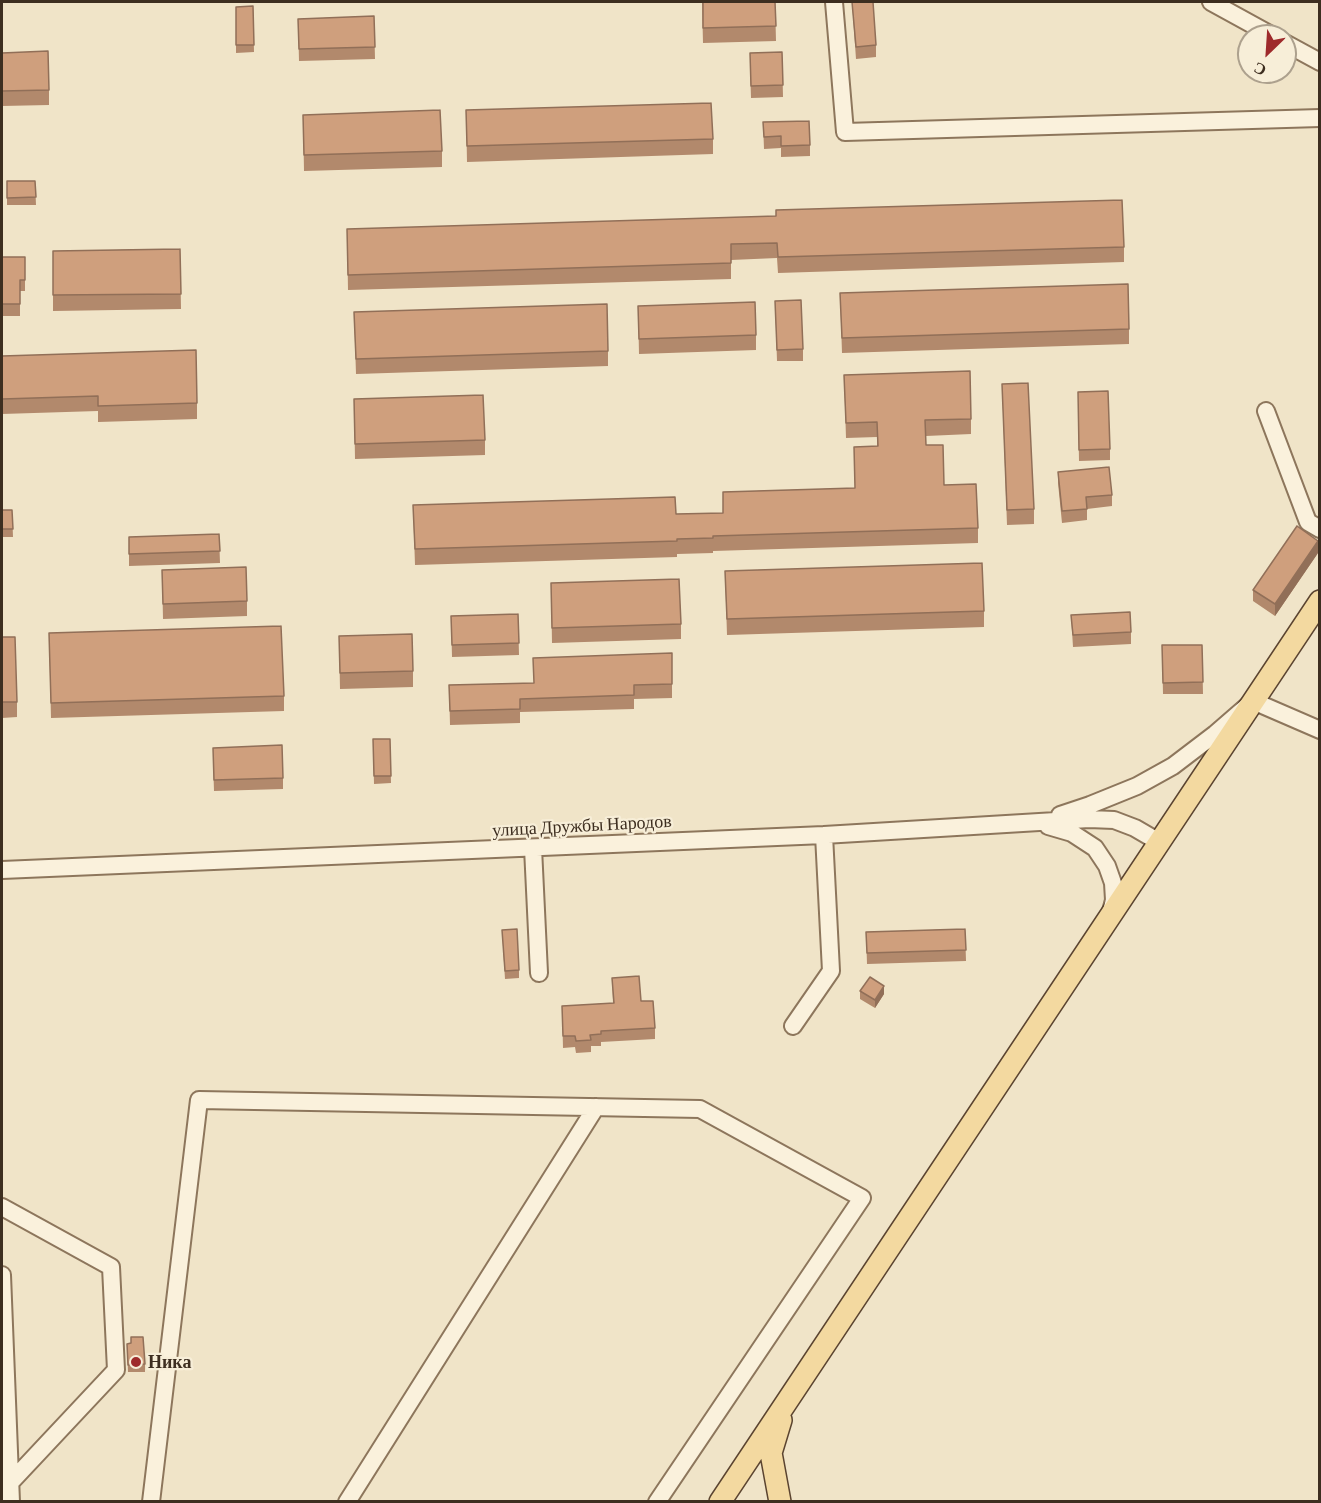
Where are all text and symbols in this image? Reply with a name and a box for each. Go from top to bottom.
north arrow [1237,24,1297,84]
text: С [1251,59,1269,79]
street label: улица Дружбы Народов [492,811,672,841]
place label: Ника [148,1351,191,1373]
marker: Ника [129,1355,143,1369]

